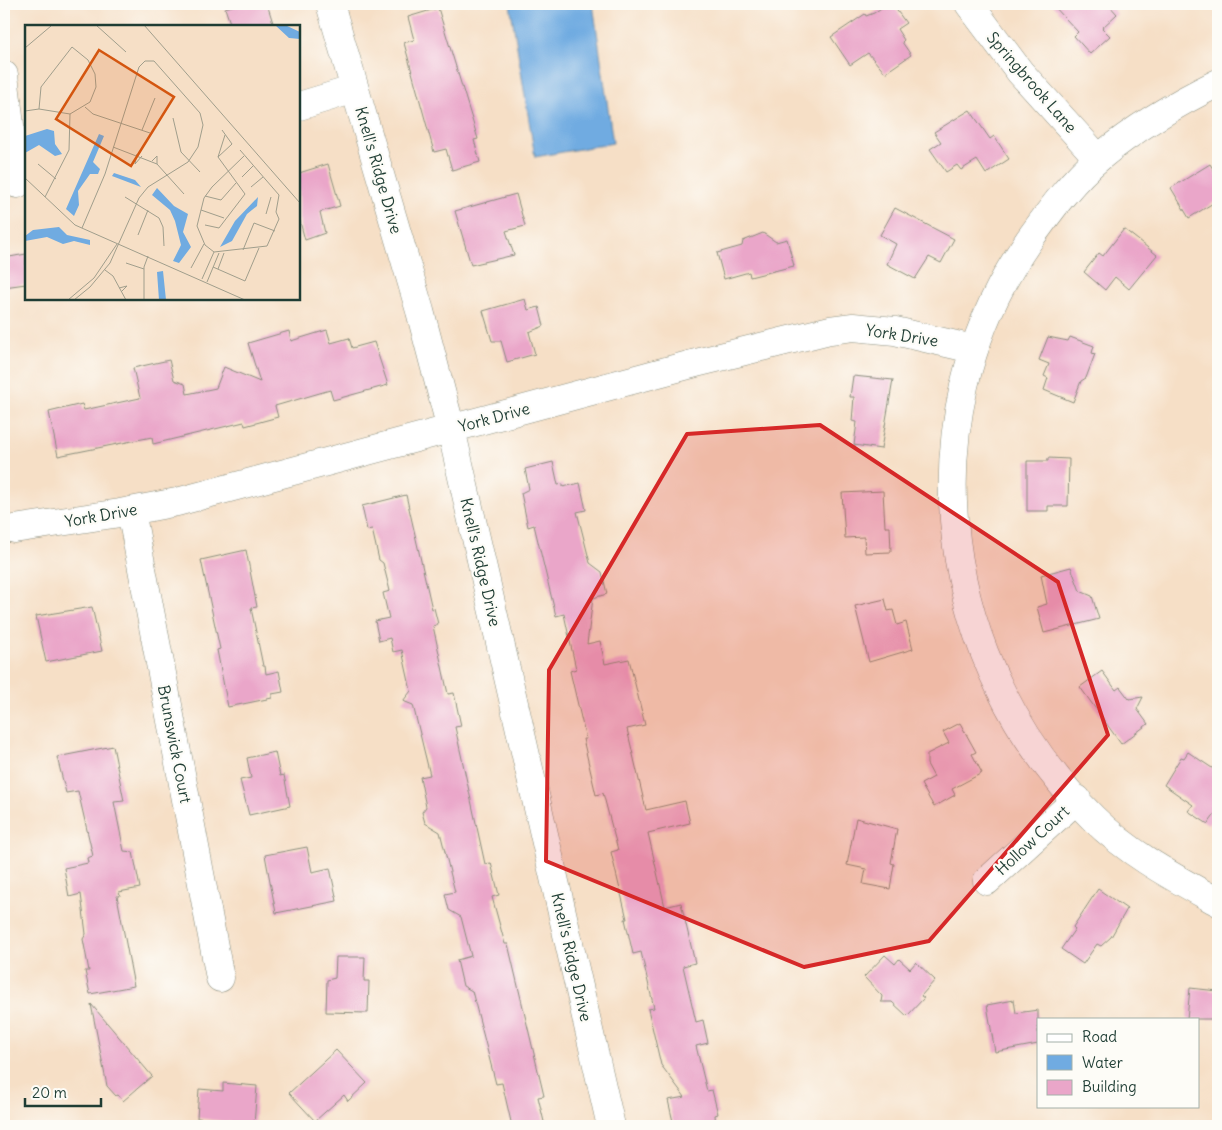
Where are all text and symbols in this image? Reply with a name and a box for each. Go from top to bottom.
inset map [25,25,300,300]
street label: Springbrook Lane [983,27,1081,137]
street label: Knell's Ridge Drive [351,104,407,236]
street label: York Drive [864,319,940,351]
street label: York Drive [456,398,532,436]
street label: Knell's Ridge Drive [456,496,506,628]
street label: York Drive [63,499,139,531]
street label: Brunswick Court [154,683,196,805]
street label: Hollow Court [991,800,1074,879]
street label: Knell's Ridge Drive [547,891,597,1023]
legend [1037,1018,1200,1108]
text: Road [1082,1027,1117,1046]
text: Water [1082,1053,1123,1072]
scale bar [25,1075,101,1107]
text: Building [1082,1077,1137,1096]
text: 20 m [32,1083,67,1102]

